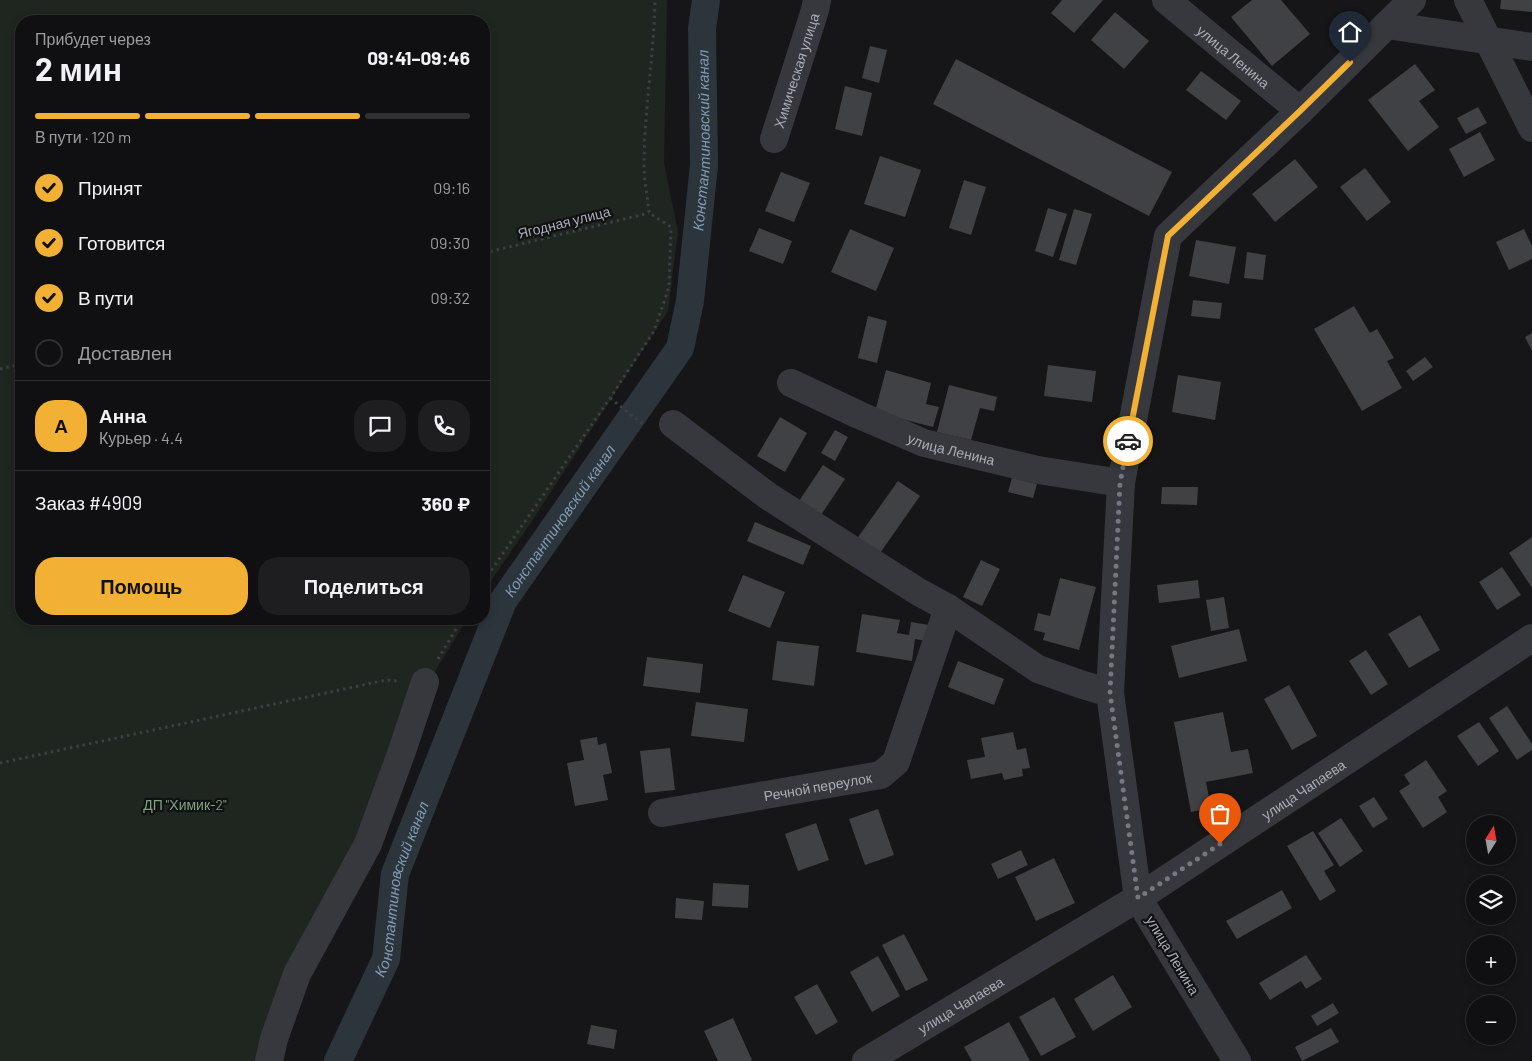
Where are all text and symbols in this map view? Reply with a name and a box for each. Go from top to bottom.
street label: Химическая улица [770,10,822,130]
pin [1329,11,1371,62]
icon: home [1336,18,1364,46]
street label: улица Ленина [1194,21,1274,91]
text: Прибудет через [35,29,151,48]
text: 09:41–09:46 [367,46,470,69]
text: 2 мин [35,49,122,87]
water label: Константиновский канал [688,49,713,232]
text: В пути · 120 m [35,127,131,146]
icon: check [35,174,63,202]
text: Принят [78,176,142,199]
text: 09:16 [433,178,470,197]
street label: Ягодная улица [516,202,612,242]
icon: check [35,229,63,257]
text: Готовится [78,231,165,254]
text: 09:30 [430,233,470,252]
icon: check [35,284,63,312]
text: В пути [78,286,134,309]
text: 09:32 [430,288,470,307]
text: Доставлен [78,341,172,364]
button: chat [354,400,406,452]
button: phone [418,400,470,452]
text: Анна [99,404,146,427]
text: А [54,414,68,437]
courier [1103,416,1153,466]
icon: car [1114,427,1142,455]
text: Курьер · 4.4 [99,428,183,447]
street label: улица Ленина [905,429,997,468]
water label: Константиновский канал [500,441,619,600]
text: Заказ #4909 [35,491,142,514]
text: 360 ₽ [422,492,470,515]
button: Помощь [35,557,248,615]
button: Поделиться [258,557,470,615]
street label: улица Чапаева [1258,755,1348,823]
street label: Речной переулок [762,768,874,804]
pin [1199,793,1241,844]
park label: ДП "Химик-2" [143,796,227,813]
water label: Константиновский канал [370,798,432,980]
icon: bag [1206,800,1234,828]
north arrow [1466,815,1516,865]
map controls [1466,815,1516,1045]
button: layers [1466,875,1516,925]
street label: улица Ленина [1143,912,1203,998]
button: + [1466,935,1516,985]
street label: улица Чапаева [914,972,1006,1037]
button: − [1466,995,1516,1045]

